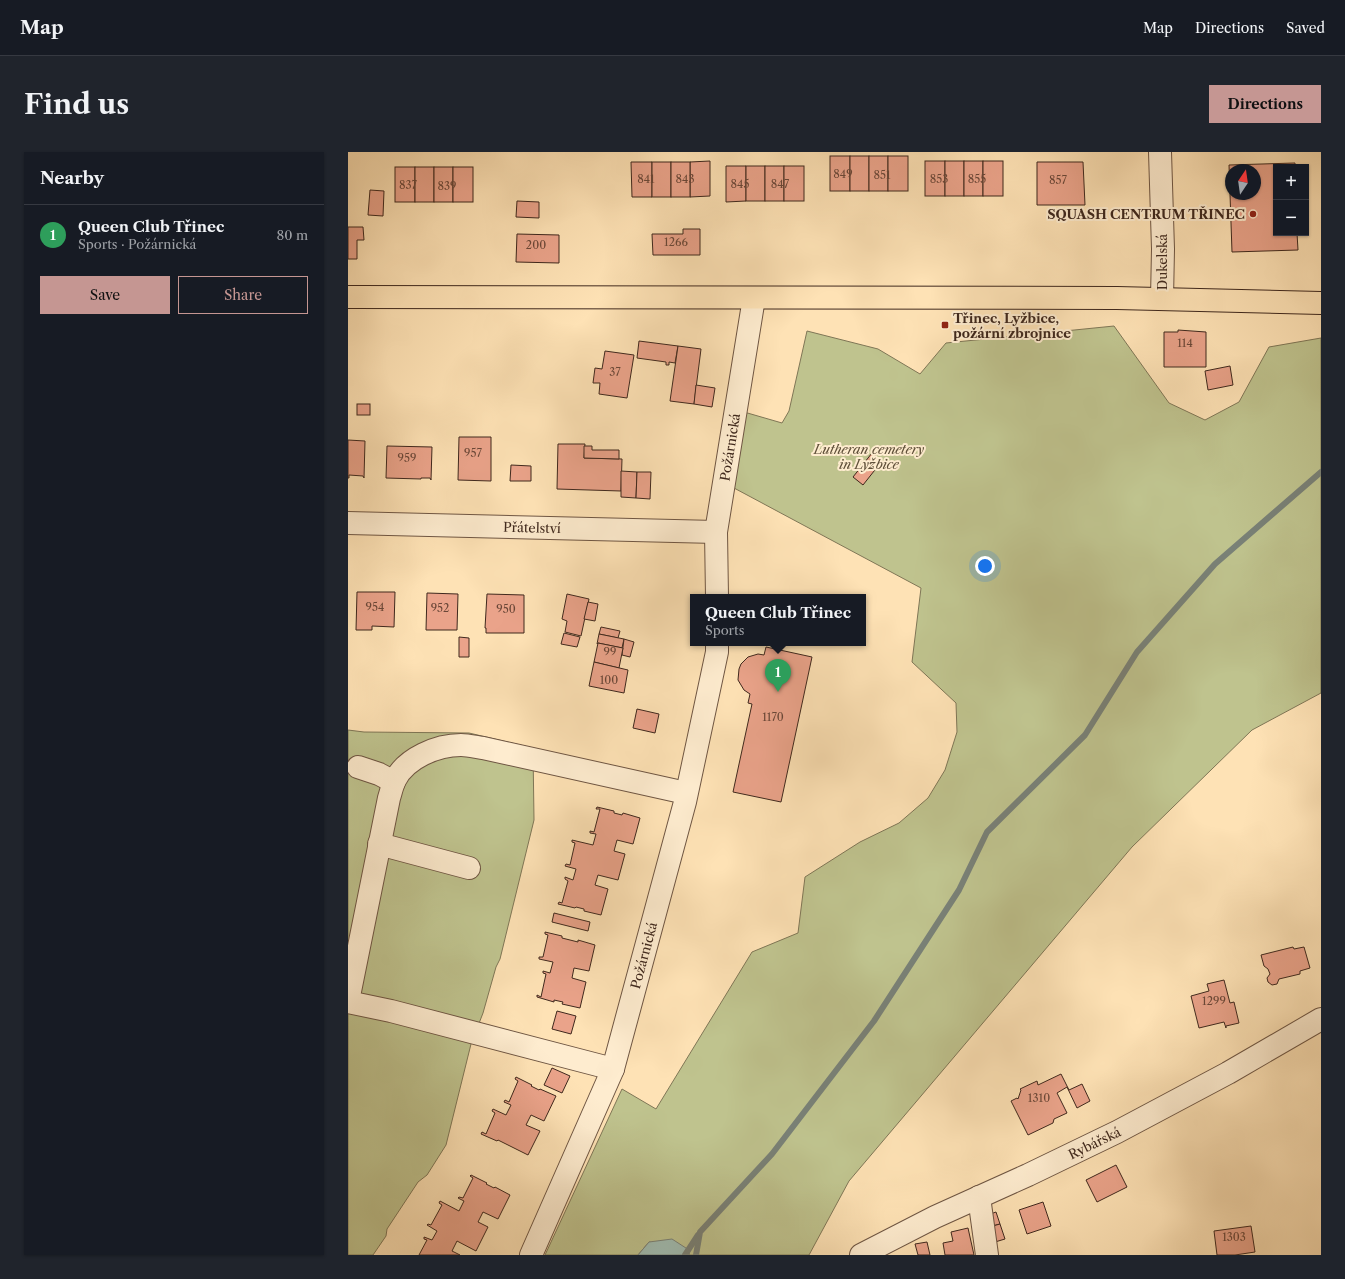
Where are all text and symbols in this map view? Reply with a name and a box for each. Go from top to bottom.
text: Map [20,16,64,39]
text: Map [1143,19,1173,37]
text: Directions [1195,19,1264,37]
text: Saved [1286,19,1325,37]
button: Directions [1209,85,1321,123]
text: Find us [24,87,129,121]
north arrow [1225,164,1261,200]
map controls [1273,164,1309,236]
button: + [1273,164,1309,200]
house number: 849 [833,167,853,181]
text: Nearby [40,168,104,188]
house number: 851 [873,168,891,182]
house number: 841 [637,172,655,186]
house number: 843 [676,172,694,186]
house number: 853 [930,172,948,186]
house number: 855 [968,172,986,186]
house number: 857 [1049,173,1068,187]
house number: 845 [731,177,749,191]
house number: 847 [771,177,790,191]
house number: 837 [399,178,418,192]
house number: 839 [437,179,457,193]
button: − [1273,200,1309,236]
place label: SQUASH CENTRUM TŘINEC [1047,206,1245,222]
marker: SQUASH CENTRUM TŘINEC [1248,209,1258,219]
text: Queen Club Třinec [78,217,224,236]
text: 1 [50,227,56,243]
text: 80 m [276,227,308,243]
street label: Dukelská [1154,234,1170,290]
house number: 1266 [664,235,688,249]
text: Sports · Požárnická [78,236,196,252]
house number: 200 [526,238,546,252]
button: Save [40,276,170,314]
button: Share [178,276,308,314]
place label: Třinec, Lyžbice, požární zbrojnice [953,310,1071,341]
marker: Třinec, Lyžbice, požární zbrojnice [940,320,950,330]
house number: 114 [1177,336,1193,350]
house number: 37 [609,365,621,379]
street label: Požárnická [716,412,743,482]
park label: Lutheran cemetery in Lyžbice [813,441,925,472]
house number: 957 [464,446,482,460]
house number: 959 [398,451,416,465]
street label: Přátelství [503,519,561,536]
your location [975,556,995,576]
popup [690,594,866,646]
house number: 954 [366,600,384,614]
house number: 952 [431,601,449,615]
house number: 950 [496,602,516,616]
text: Queen Club Třinec [705,603,851,622]
text: Sports [705,622,744,638]
house number: 99 [604,645,616,659]
pin: 1 [765,659,791,692]
house number: 100 [600,673,618,687]
house number: 1170 [762,710,784,724]
street label: Požárnická [627,920,660,990]
house number: 1299 [1202,994,1226,1008]
house number: 1310 [1028,1091,1050,1105]
street label: Rybářská [1066,1123,1123,1162]
house number: 1303 [1222,1230,1246,1244]

